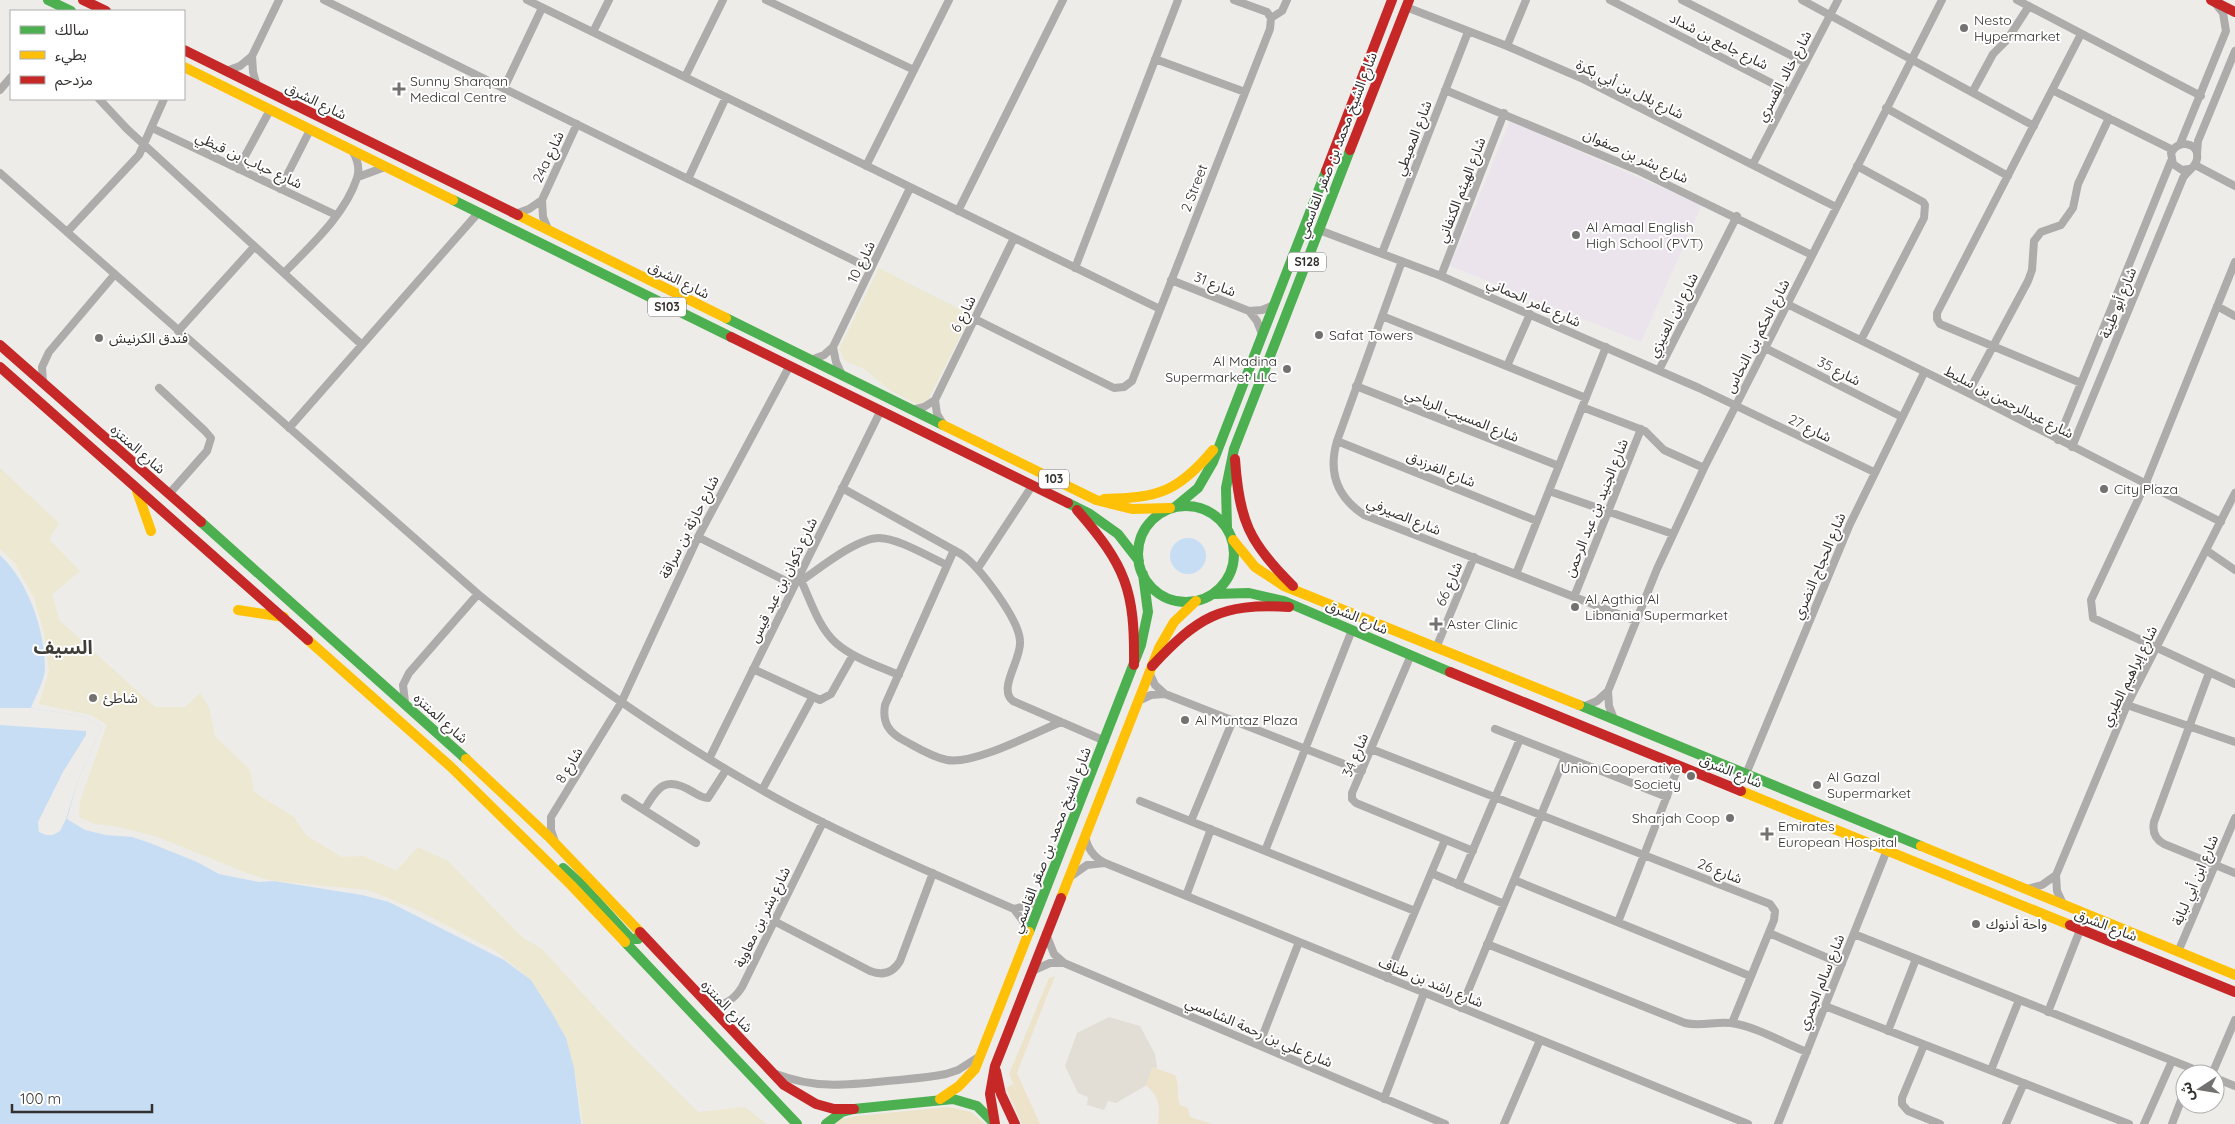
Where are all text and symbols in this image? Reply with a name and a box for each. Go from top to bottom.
street label: شارع جامع بن شداد [1666,8,1771,75]
legend [10,10,185,100]
place label: Nesto Hypermarket [1974,11,2061,45]
text: سالك [55,20,89,39]
marker: Nesto Hypermarket [1958,22,1970,34]
street label: شارع خالد القسري [1753,27,1817,126]
text: بطيء [55,45,87,66]
street label: شارع الشيخ محمد بن صقر القاسمي [1293,49,1383,241]
street label: شارع بلال بن أبي بكرة [1572,55,1687,125]
text: مزدحم [55,70,93,91]
place label: Sunny Sharqan Medical Centre [410,72,508,106]
street label: شارع الشرق [282,78,350,125]
marker: Sunny Sharqan Medical Centre [392,82,406,96]
street label: شارع المعيطي [1390,98,1438,179]
street label: شارع بشر بن صفوان [1580,125,1691,189]
street label: شارع حباب بن قيظي [192,127,305,195]
street label: 24a شارع [528,128,569,186]
street label: شارع الهيثم الكنفاني [1433,135,1491,246]
street label: 2 Street [1177,161,1211,214]
place label: Al Amaal English High School (PVT) [1586,218,1703,252]
marker: Al Amaal English High School (PVT) [1570,229,1582,241]
street label: شارع 10 [843,238,881,287]
road number: S128 [1288,252,1326,272]
street label: شارع الشرق [645,257,713,304]
street label: شارع أبو طينة [2096,265,2142,342]
street label: شارع 31 [1191,267,1239,302]
street label: شارع ابن العنيزي [1644,270,1704,361]
street label: شارع عامر الحماني [1483,273,1584,333]
street label: شارع الحكم بن النحاس [1721,276,1795,397]
street label: شارع 6 [946,293,981,336]
road number: S103 [648,298,686,316]
place label: Safat Towers [1329,326,1413,344]
place label: فندق الكرنيش [109,329,188,347]
marker: Safat Towers [1313,329,1325,341]
marker: فندق الكرنيش [93,332,105,344]
place label: Al Madina Supermarket LLC [1165,352,1277,386]
street label: شارع 35 [1813,353,1864,391]
street label: شارع عبدالرحمن بن سليط [1940,362,2077,444]
marker: Al Madina Supermarket LLC [1281,363,1293,375]
street label: شارع المسيب الرياحي [1402,384,1522,448]
street label: شارع 27 [1785,410,1835,448]
street label: شارع المنتزه [106,420,169,479]
street label: شارع الجنيد بن عبد الرحمن [1560,436,1634,581]
street label: شارع الفرزدق [1403,447,1478,493]
road number: 103 [1039,469,1069,488]
street label: شارع حارثة بن سراقة [655,472,725,582]
place label: City Plaza [2114,480,2178,498]
marker: City Plaza [2098,483,2110,495]
street label: شارع الصيرفي [1363,493,1444,541]
street label: شارع الحجاج النضري [1788,510,1852,623]
street label: شارع ذكوان بن عبد قيس [745,514,823,646]
street label: شارع 66 [1432,559,1468,610]
place label: Al Agthia Al Libnania Supermarket [1585,590,1728,624]
street label: شارع الشرق [1322,596,1391,640]
marker: Al Agthia Al Libnania Supermarket [1569,601,1581,613]
place label: Aster Clinic [1447,615,1518,633]
marker: Aster Clinic [1429,617,1443,631]
street label: شارع إبراهيم الطبري [2097,623,2163,730]
district label: السيف [33,635,93,659]
place label: شاطئ [103,689,138,707]
street label: شارع المنتزه [409,689,472,749]
marker: شاطئ [87,692,99,704]
place label: Al Muntaz Plaza [1195,711,1298,729]
marker: Al Muntaz Plaza [1179,714,1191,726]
street label: شارع 34 [1338,730,1374,780]
street label: شارع 8 [551,744,588,787]
street label: شارع الشيخ محمد بن صقر القاسمي [1007,744,1097,936]
street label: شارع الشرق [1696,750,1765,794]
place label: Union Cooperative Society [1560,759,1681,793]
place label: Al Gazal Supermarket [1827,768,1911,802]
marker: Union Cooperative Society [1685,770,1697,782]
marker: Al Gazal Supermarket [1811,779,1823,791]
place label: Sharjah Coop [1632,809,1720,827]
marker: Sharjah Coop [1724,812,1736,824]
place label: Emirates European Hospital [1778,817,1897,851]
marker: Emirates European Hospital [1760,827,1774,841]
street label: شارع ابن أبي لبابة [2168,832,2224,929]
street label: شارع 26 [1694,854,1745,890]
street label: شارع بشر بن معاوية [730,864,796,971]
street label: شارع الشرق [2071,905,2140,947]
place label: واحة أدنوك [1986,915,2047,933]
marker: واحة أدنوك [1970,918,1982,930]
street label: شارع سالم الجمري [1794,931,1850,1033]
street label: شارع راشد بن طناف [1375,953,1486,1013]
street label: شارع المنتزه [696,976,757,1038]
street label: شارع علي بن رحمة الشامسي [1182,993,1335,1073]
north arrow [2175,1064,2225,1114]
text: ش [2176,1080,2198,1103]
scale bar [12,1082,152,1114]
text: 100 m [20,1089,61,1108]

